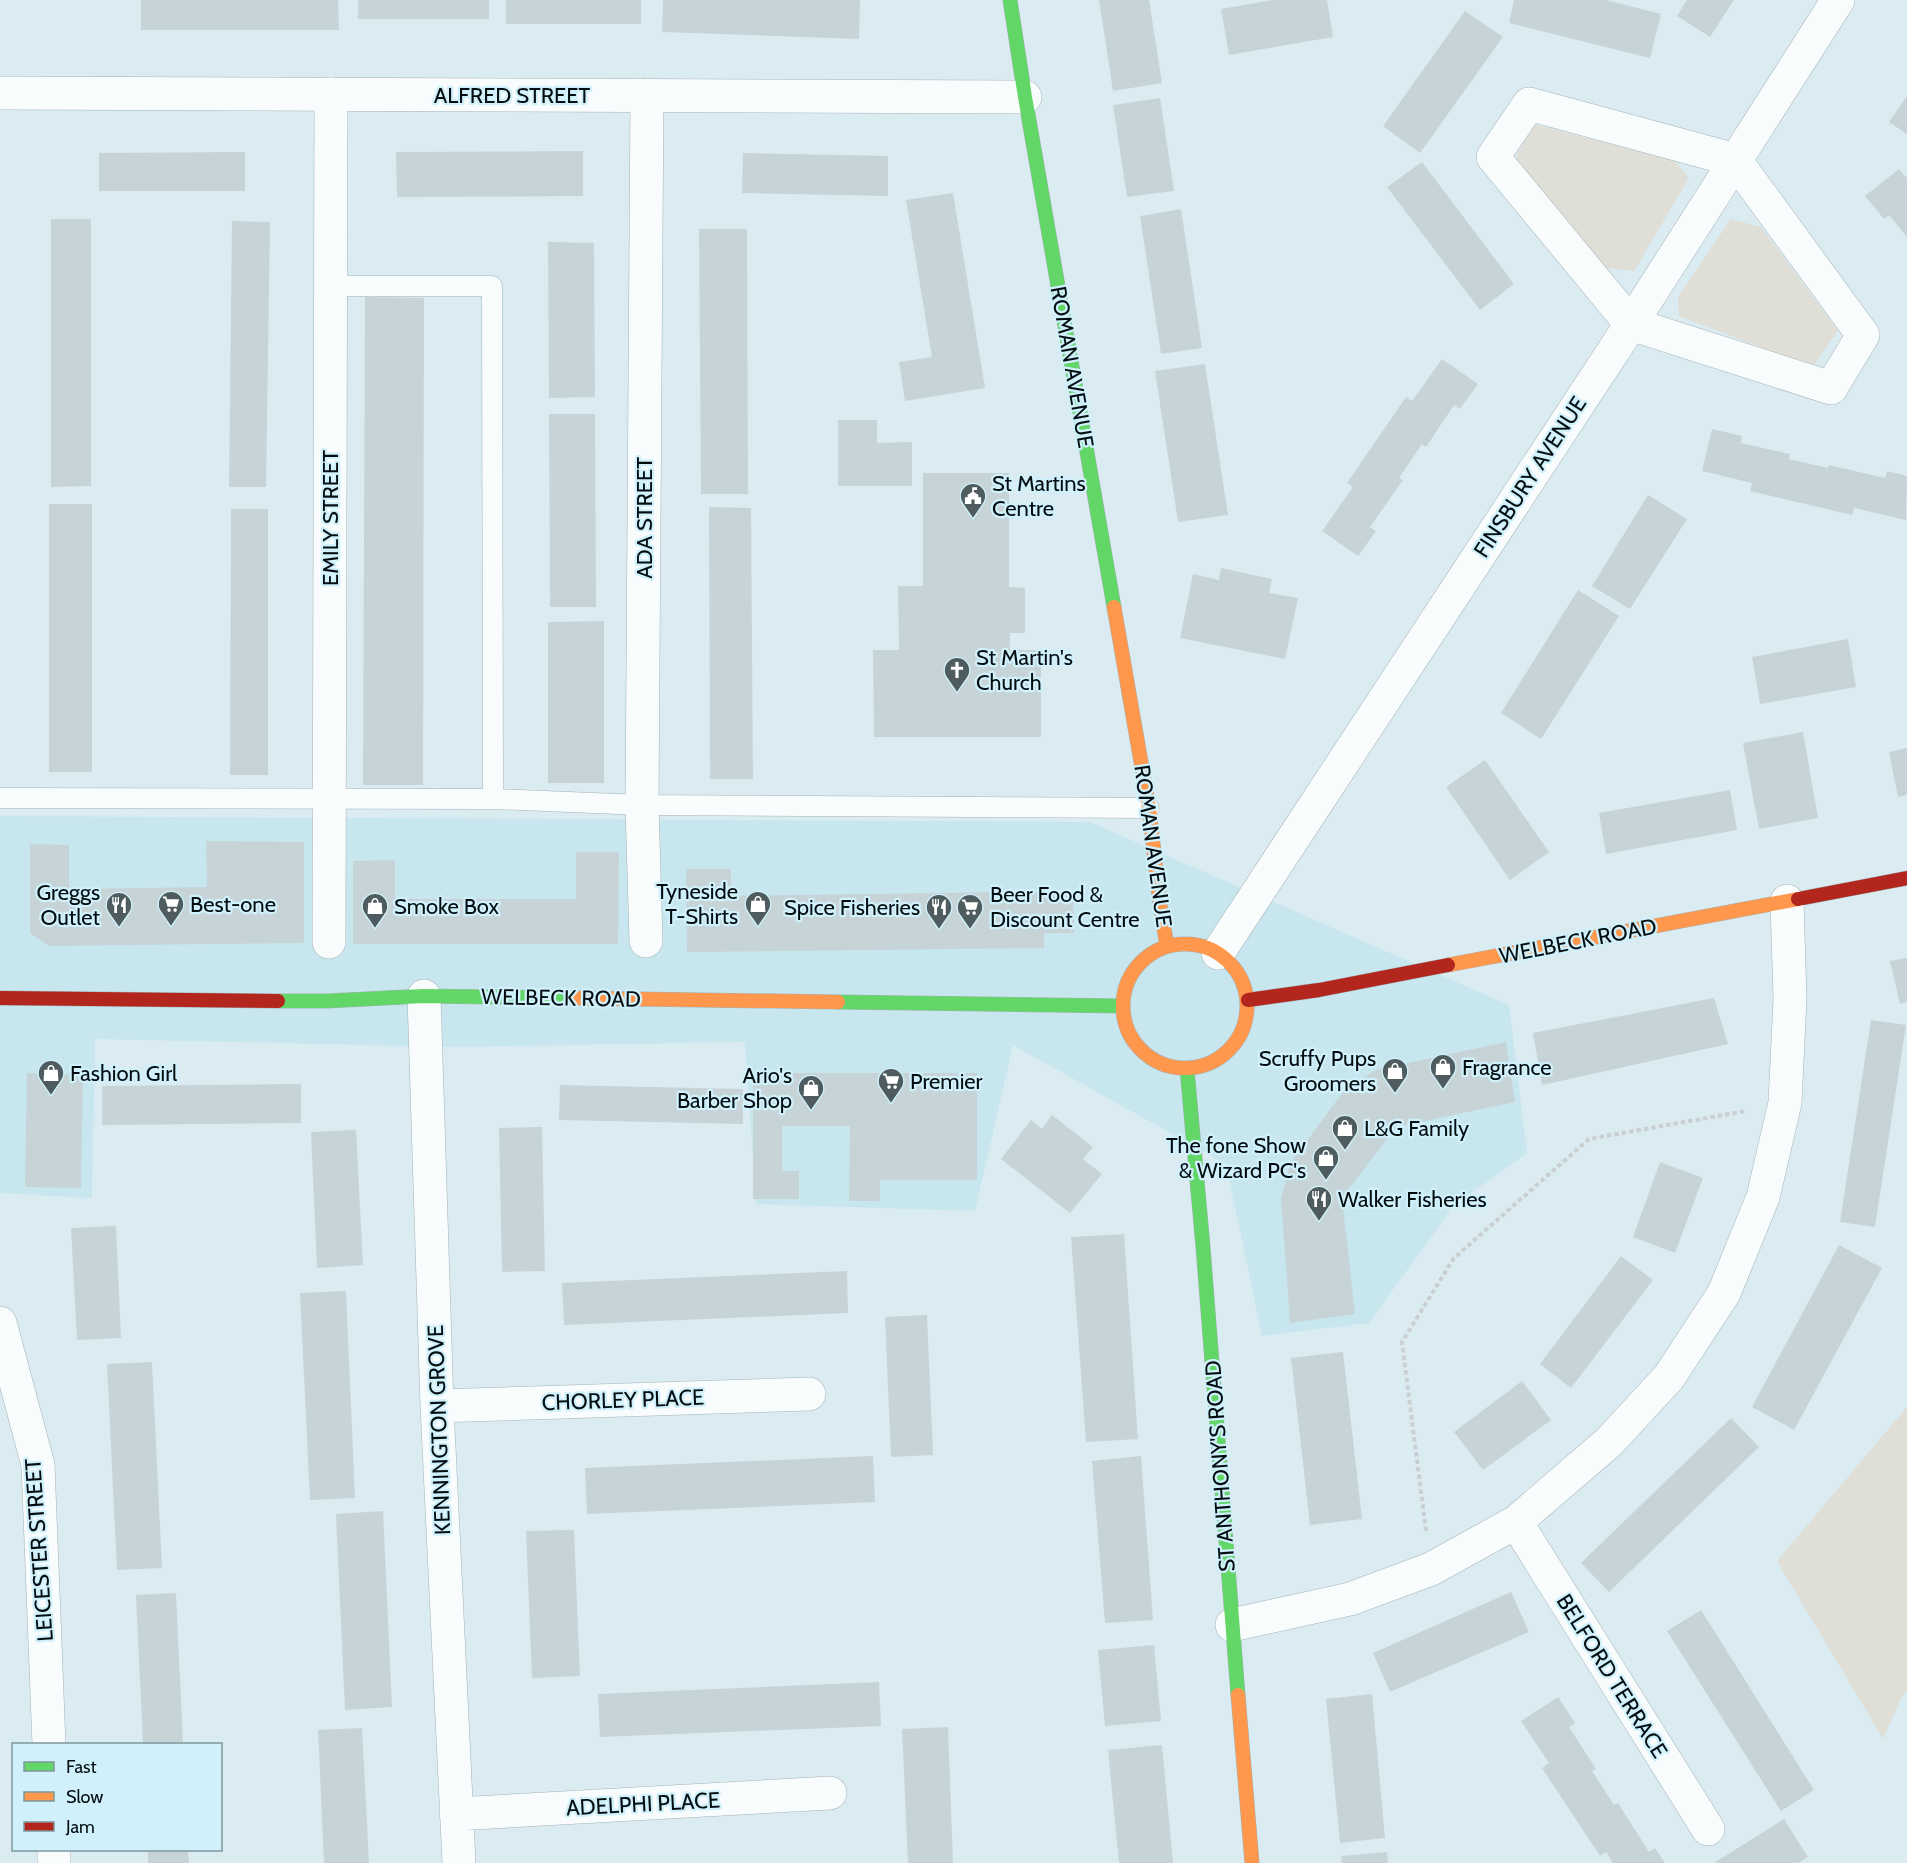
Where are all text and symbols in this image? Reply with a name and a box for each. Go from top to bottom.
street label: ALFRED STREET [434,82,590,109]
street label: ROMAN AVENUE [1044,284,1100,450]
street label: FINSBURY AVENUE [1468,391,1592,563]
street label: EMILY STREET [317,450,344,586]
street label: ADA STREET [631,457,658,579]
place label: St Martins Centre [992,470,1086,522]
public building icon: St Martins Centre [958,481,988,519]
place label: St Martin's Church [976,644,1073,696]
church icon: St Martin's Church [942,655,972,693]
street label: ROMAN AVENUE [1128,763,1178,929]
place label: Tyneside T-Shirts [656,878,738,930]
place label: Greggs Outlet [36,879,101,931]
place label: Beer Food & Discount Centre [990,881,1140,933]
supermarket icon: Best-one [156,889,186,927]
shop icon: Tyneside T-Shirts [743,889,773,927]
restaurant icon: Greggs Outlet [104,890,134,928]
place label: Best-one [190,891,276,918]
shop icon: Smoke Box [360,891,390,929]
restaurant icon: Spice Fisheries [924,892,954,930]
supermarket icon: Beer Food & Discount Centre [955,892,985,930]
place label: Smoke Box [394,893,500,920]
place label: Spice Fisheries [784,894,920,921]
street label: WELBECK ROAD [1497,913,1659,969]
street label: WELBECK ROAD [481,983,641,1013]
place label: Scruffy Pups Groomers [1259,1045,1376,1097]
shop icon: Fragrance [1428,1052,1458,1090]
place label: Fragrance [1462,1054,1552,1081]
shop icon: Scruffy Pups Groomers [1380,1056,1410,1094]
shop icon: Fashion Girl [36,1058,66,1096]
place label: Fashion Girl [70,1060,178,1087]
place label: Ario's Barber Shop [677,1062,792,1114]
supermarket icon: Premier [876,1066,906,1104]
place label: Premier [910,1068,983,1095]
shop icon: Ario's Barber Shop [796,1073,826,1111]
shop icon: L&G Family [1330,1113,1360,1151]
place label: L&G Family [1364,1115,1469,1142]
place label: The fone Show & Wizard PC's [1166,1132,1306,1184]
shop icon: The fone Show & Wizard PC's [1311,1143,1341,1181]
restaurant icon: Walker Fisheries [1304,1184,1334,1222]
place label: Walker Fisheries [1338,1186,1487,1213]
street label: KENNINGTON GROVE [422,1324,456,1536]
street label: ST ANTHONY'S ROAD [1199,1359,1241,1573]
street label: CHORLEY PLACE [541,1384,705,1416]
street label: LEICESTER STREET [19,1457,59,1642]
street label: BELFORD TERRACE [1551,1589,1673,1763]
legend [12,1743,222,1851]
text: Fast [66,1756,97,1778]
text: Slow [66,1786,103,1808]
street label: ADELPHI PLACE [565,1786,721,1822]
text: Jam [65,1816,95,1838]

